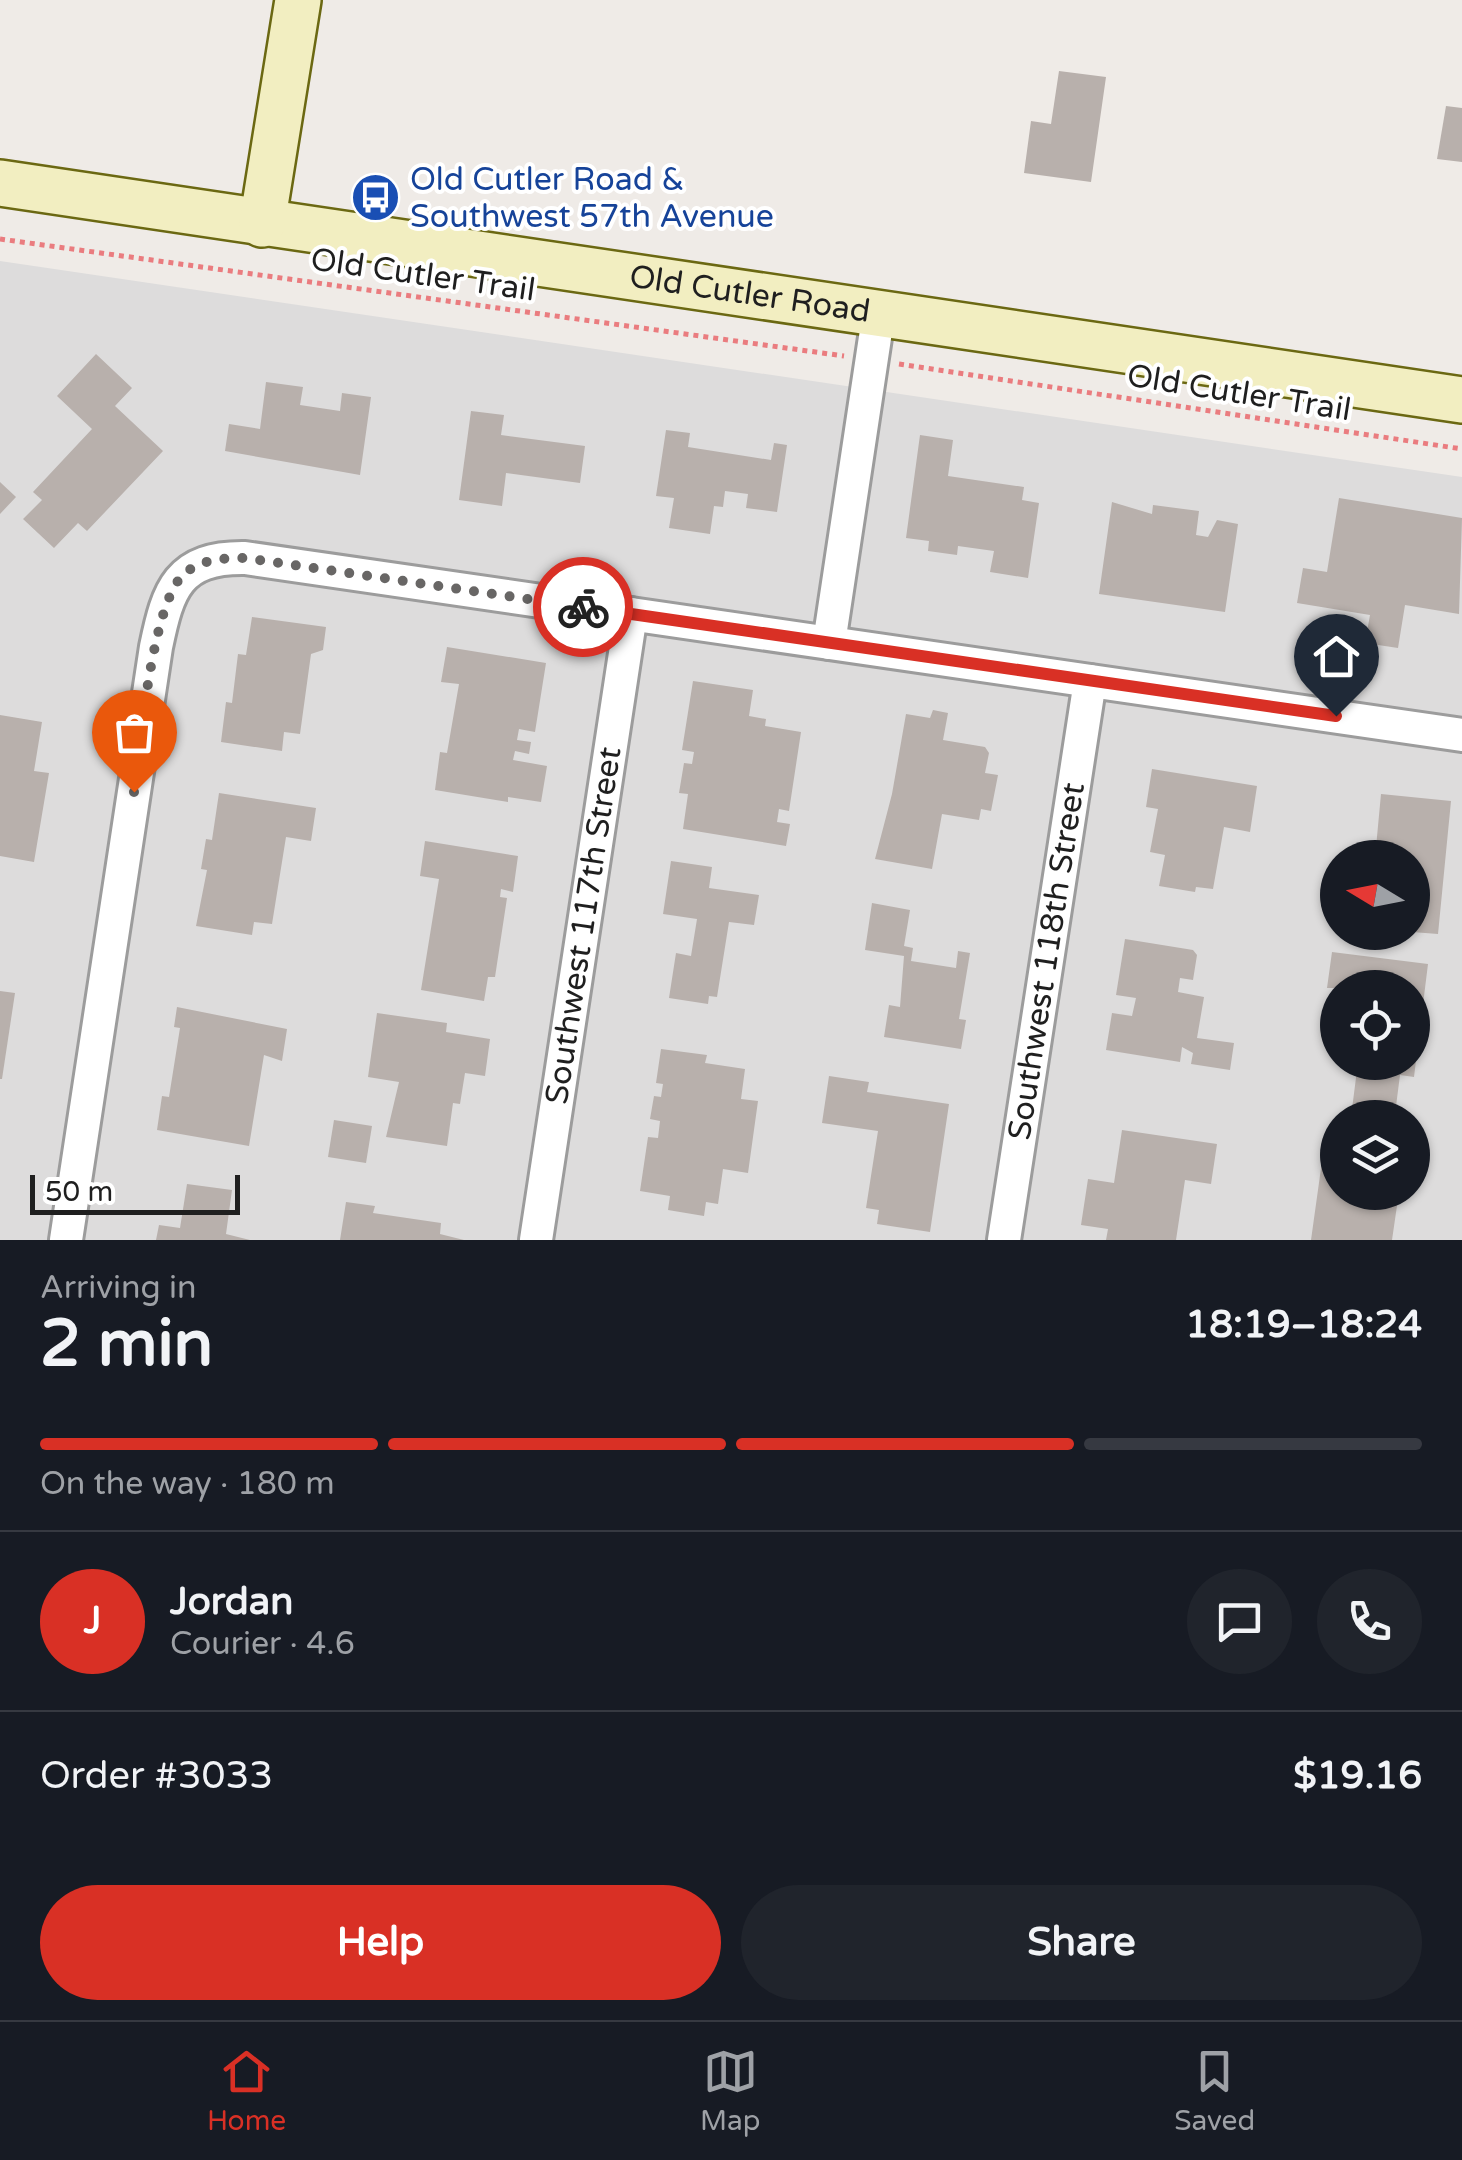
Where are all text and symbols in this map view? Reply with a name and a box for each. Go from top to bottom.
place label: Old Cutler Road & Southwest 57th Avenue [410,161,774,236]
bus stop icon: Old Cutler Road & Southwest 57th Avenue [349,172,401,224]
street label: Old Cutler Trail [308,240,538,310]
street label: Old Cutler Road [627,258,873,331]
street label: Old Cutler Trail [1124,357,1354,429]
courier [533,557,633,657]
icon: bike [556,580,611,635]
pin [1294,614,1379,717]
icon: home [1309,629,1364,684]
pin [92,690,177,793]
icon: bag [107,705,162,760]
street label: Southwest 117th Street [538,744,630,1107]
street label: Southwest 118th Street [1001,780,1093,1143]
north arrow [1320,840,1430,950]
map controls [1320,840,1430,1210]
button: locate [1320,970,1430,1080]
button: layers [1320,1100,1430,1210]
scale bar [30,1170,240,1214]
text: 50 m [45,1175,113,1209]
text: Arriving in [40,1269,197,1307]
text: 18:19–18:24 [1185,1302,1422,1348]
text: 2 min [40,1305,213,1384]
text: On the way · 180 m [40,1465,335,1503]
button: chat [1187,1569,1292,1674]
button: phone [1317,1569,1422,1674]
text: Jordan [170,1579,293,1625]
text: J [84,1598,101,1644]
text: Courier · 4.6 [170,1625,355,1663]
text: Order #3033 [40,1753,273,1799]
text: $19.16 [1293,1753,1422,1799]
button: Help [40,1885,721,2000]
button: Share [741,1885,1422,2000]
tab: Home [207,2044,286,2138]
tab: Map [700,2044,760,2138]
tab: Saved [1174,2044,1255,2138]

